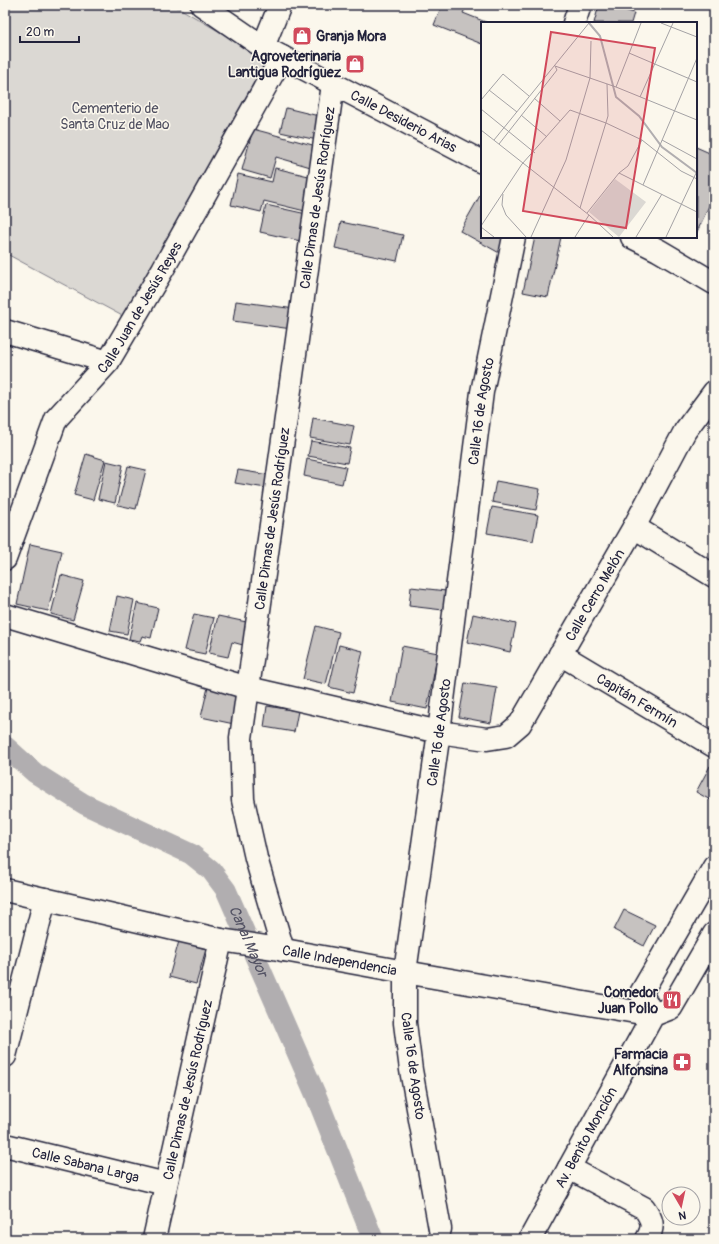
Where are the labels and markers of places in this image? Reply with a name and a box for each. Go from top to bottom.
shop icon: Granja Mora [291,25,313,47]
place label: Granja Mora [316,28,387,45]
place label: Agroveterinaria Lantigua Rodríguez [228,48,342,81]
shop icon: Agroveterinaria Lantigua Rodríguez [344,53,366,75]
place label: Comedor Juan Pollo [598,984,659,1017]
restaurant icon: Comedor Juan Pollo [661,989,683,1011]
place label: Farmacia Alfonsina [613,1046,668,1079]
pharmacy icon: Farmacia Alfonsina [671,1051,693,1073]

